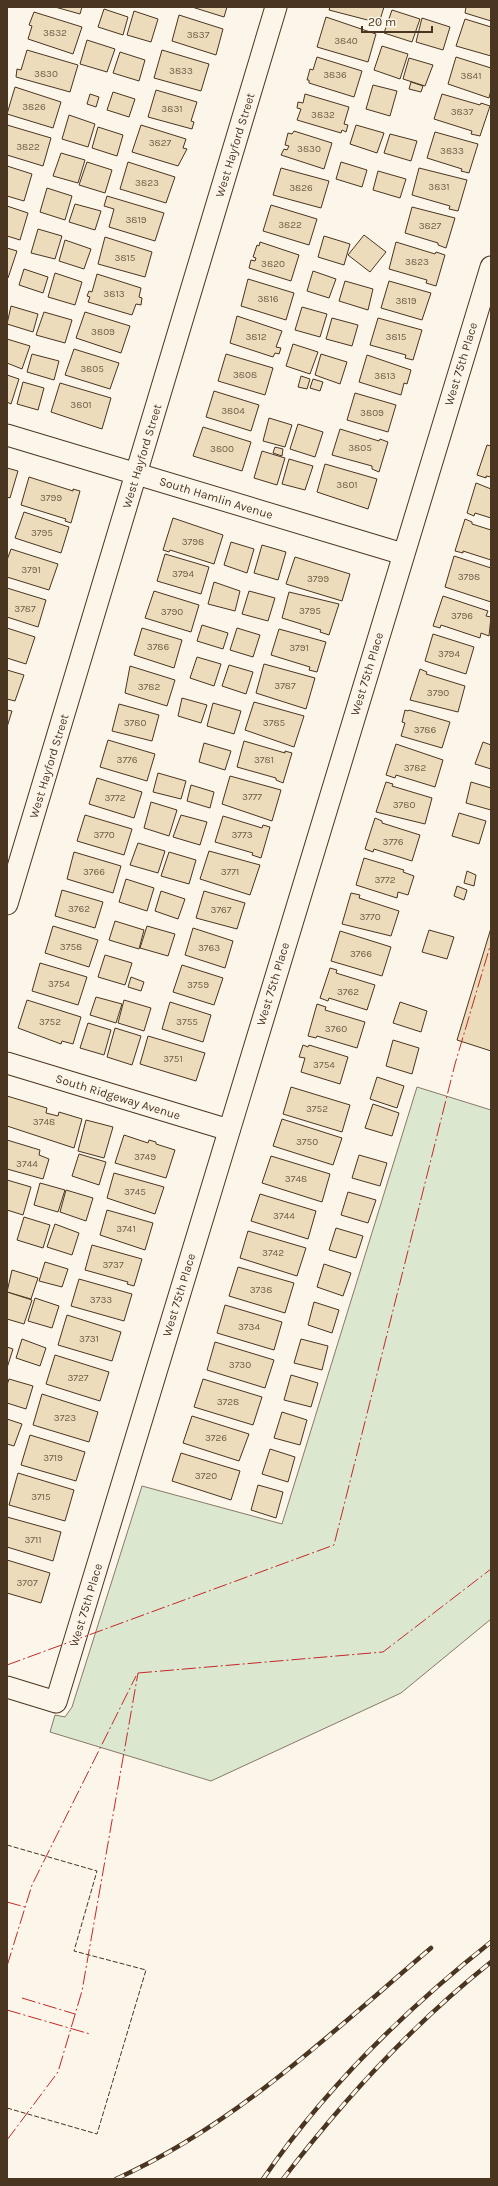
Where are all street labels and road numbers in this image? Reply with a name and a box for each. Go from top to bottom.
street label: West Hayford Street [212,91,258,199]
street label: West 75th Place [442,321,480,407]
street label: West Hayford Street [119,402,165,510]
street label: South Hamlin Avenue [158,474,274,522]
street label: West 75th Place [348,631,386,717]
street label: West Hayford Street [26,712,72,820]
street label: West 75th Place [254,941,292,1027]
street label: South Ridgeway Avenue [54,1071,182,1123]
street label: West 75th Place [160,1252,198,1338]
street label: West 75th Place [67,1562,105,1648]

